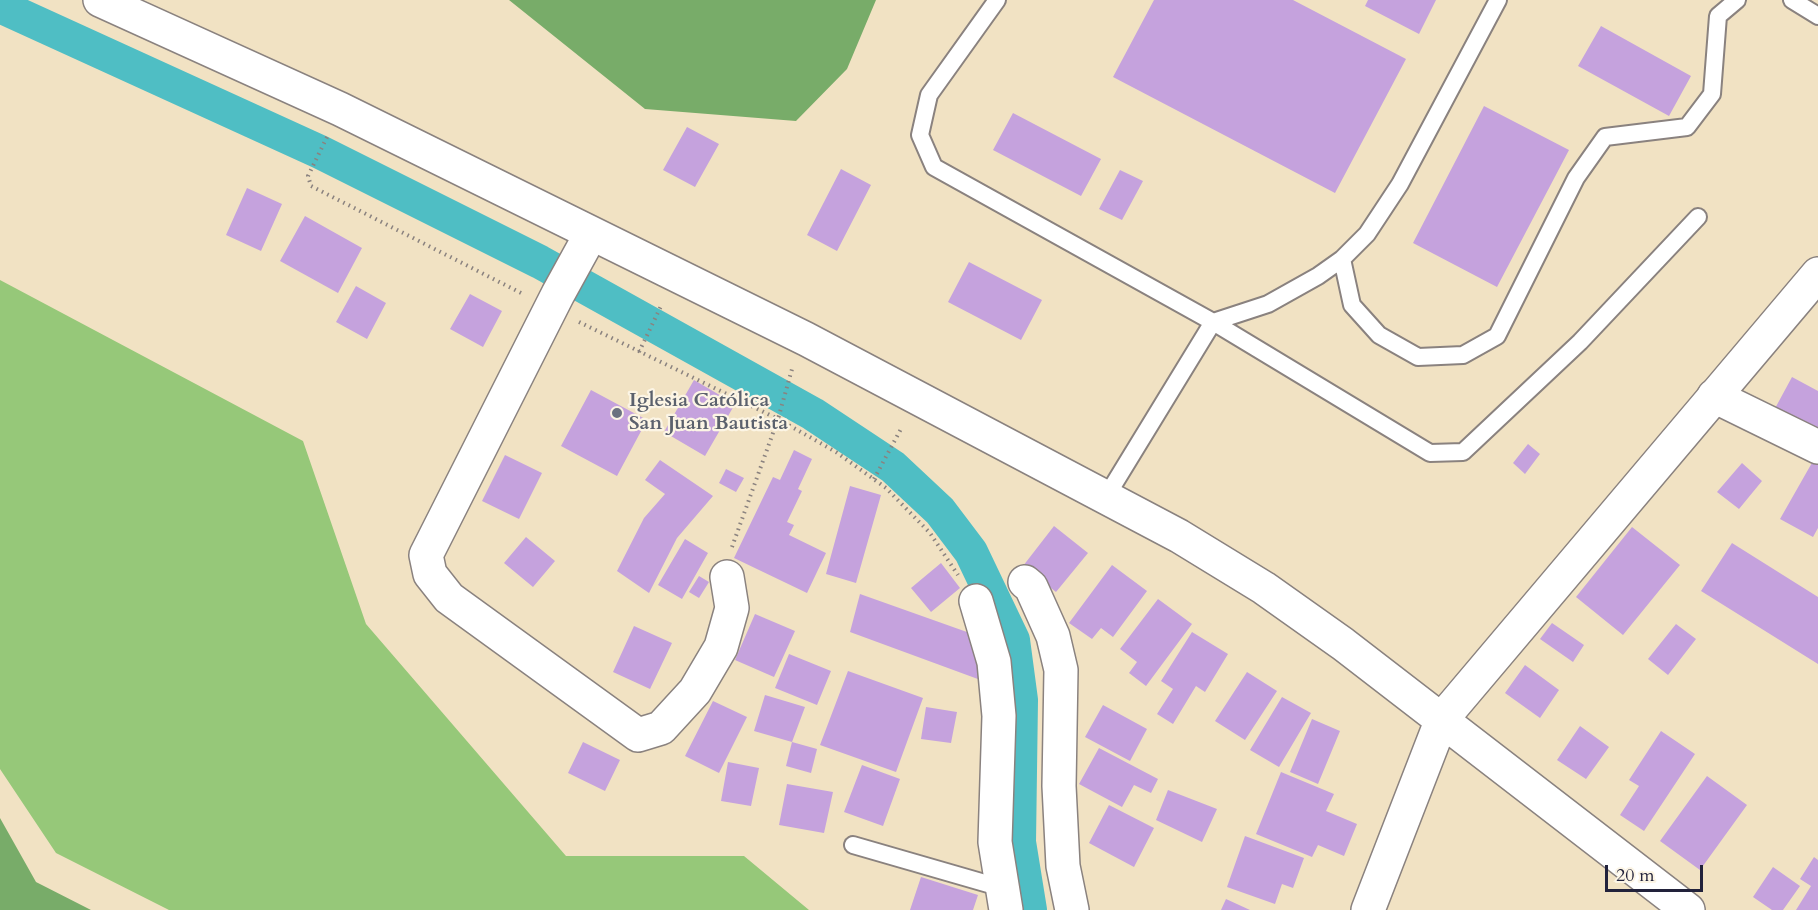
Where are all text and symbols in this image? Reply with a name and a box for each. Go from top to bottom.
place label: Iglesia Católica San Juan Bautista [629,389,788,436]
marker: Iglesia Católica San Juan Bautista [610,406,624,420]
scale bar [1608,853,1706,891]
text: 20 m [1616,863,1655,888]

